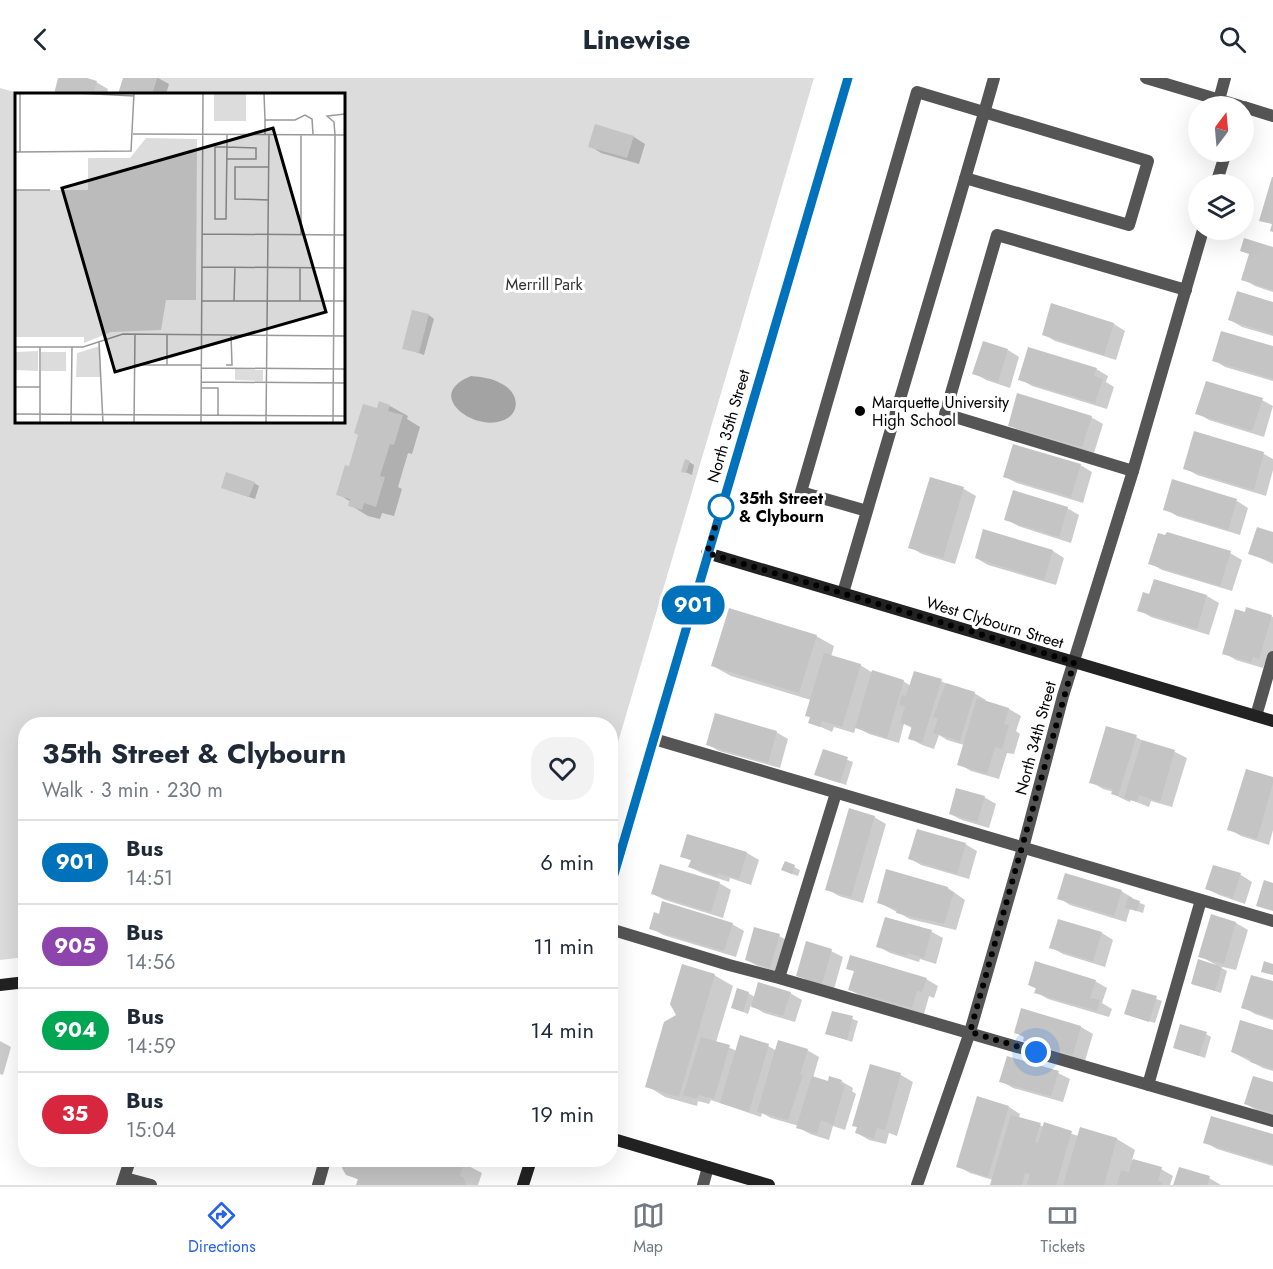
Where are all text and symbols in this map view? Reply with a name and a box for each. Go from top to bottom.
text: Linewise [582,20,691,59]
icon: back [24,23,57,56]
icon: search [1216,23,1249,56]
inset map [15,93,345,423]
north arrow [1188,96,1254,162]
map controls [1188,96,1254,240]
button: layers [1188,174,1254,240]
park label: Merrill Park [505,273,583,296]
street label: North 35th Street [701,367,756,485]
place label: Marquette University High School [872,391,1010,432]
marker: Marquette University High School [853,404,867,418]
place label: 35th Street & Clybourn [739,487,824,528]
marker: 35th Street & Clybourn [708,494,734,520]
line badge: 901 [658,586,728,624]
text: 901 [674,590,712,620]
street label: West Clybourn Street [923,591,1067,654]
street label: North 34th Street [1009,679,1062,798]
text: 35th Street & Clybourn [42,733,346,774]
button: heart [531,737,594,800]
text: Walk · 3 min · 230 m [42,776,223,805]
text: Bus [126,832,163,864]
text: 6 min [540,846,594,878]
text: 901 [56,847,94,877]
text: 14:51 [126,864,173,893]
text: Bus [126,916,163,948]
text: 11 min [533,930,594,962]
text: 905 [54,931,96,961]
text: 14:56 [126,948,175,977]
text: Bus [127,1000,164,1032]
text: 14 min [530,1014,594,1046]
text: 904 [54,1015,97,1045]
text: 14:59 [127,1032,176,1061]
your location [1021,1037,1051,1067]
text: Bus [126,1084,163,1116]
text: 19 min [530,1098,594,1130]
text: 35 [62,1099,88,1129]
text: 15:04 [126,1116,176,1145]
tab: Directions [188,1199,256,1258]
tab: Map [632,1199,665,1258]
tab: Tickets [1040,1199,1085,1258]

